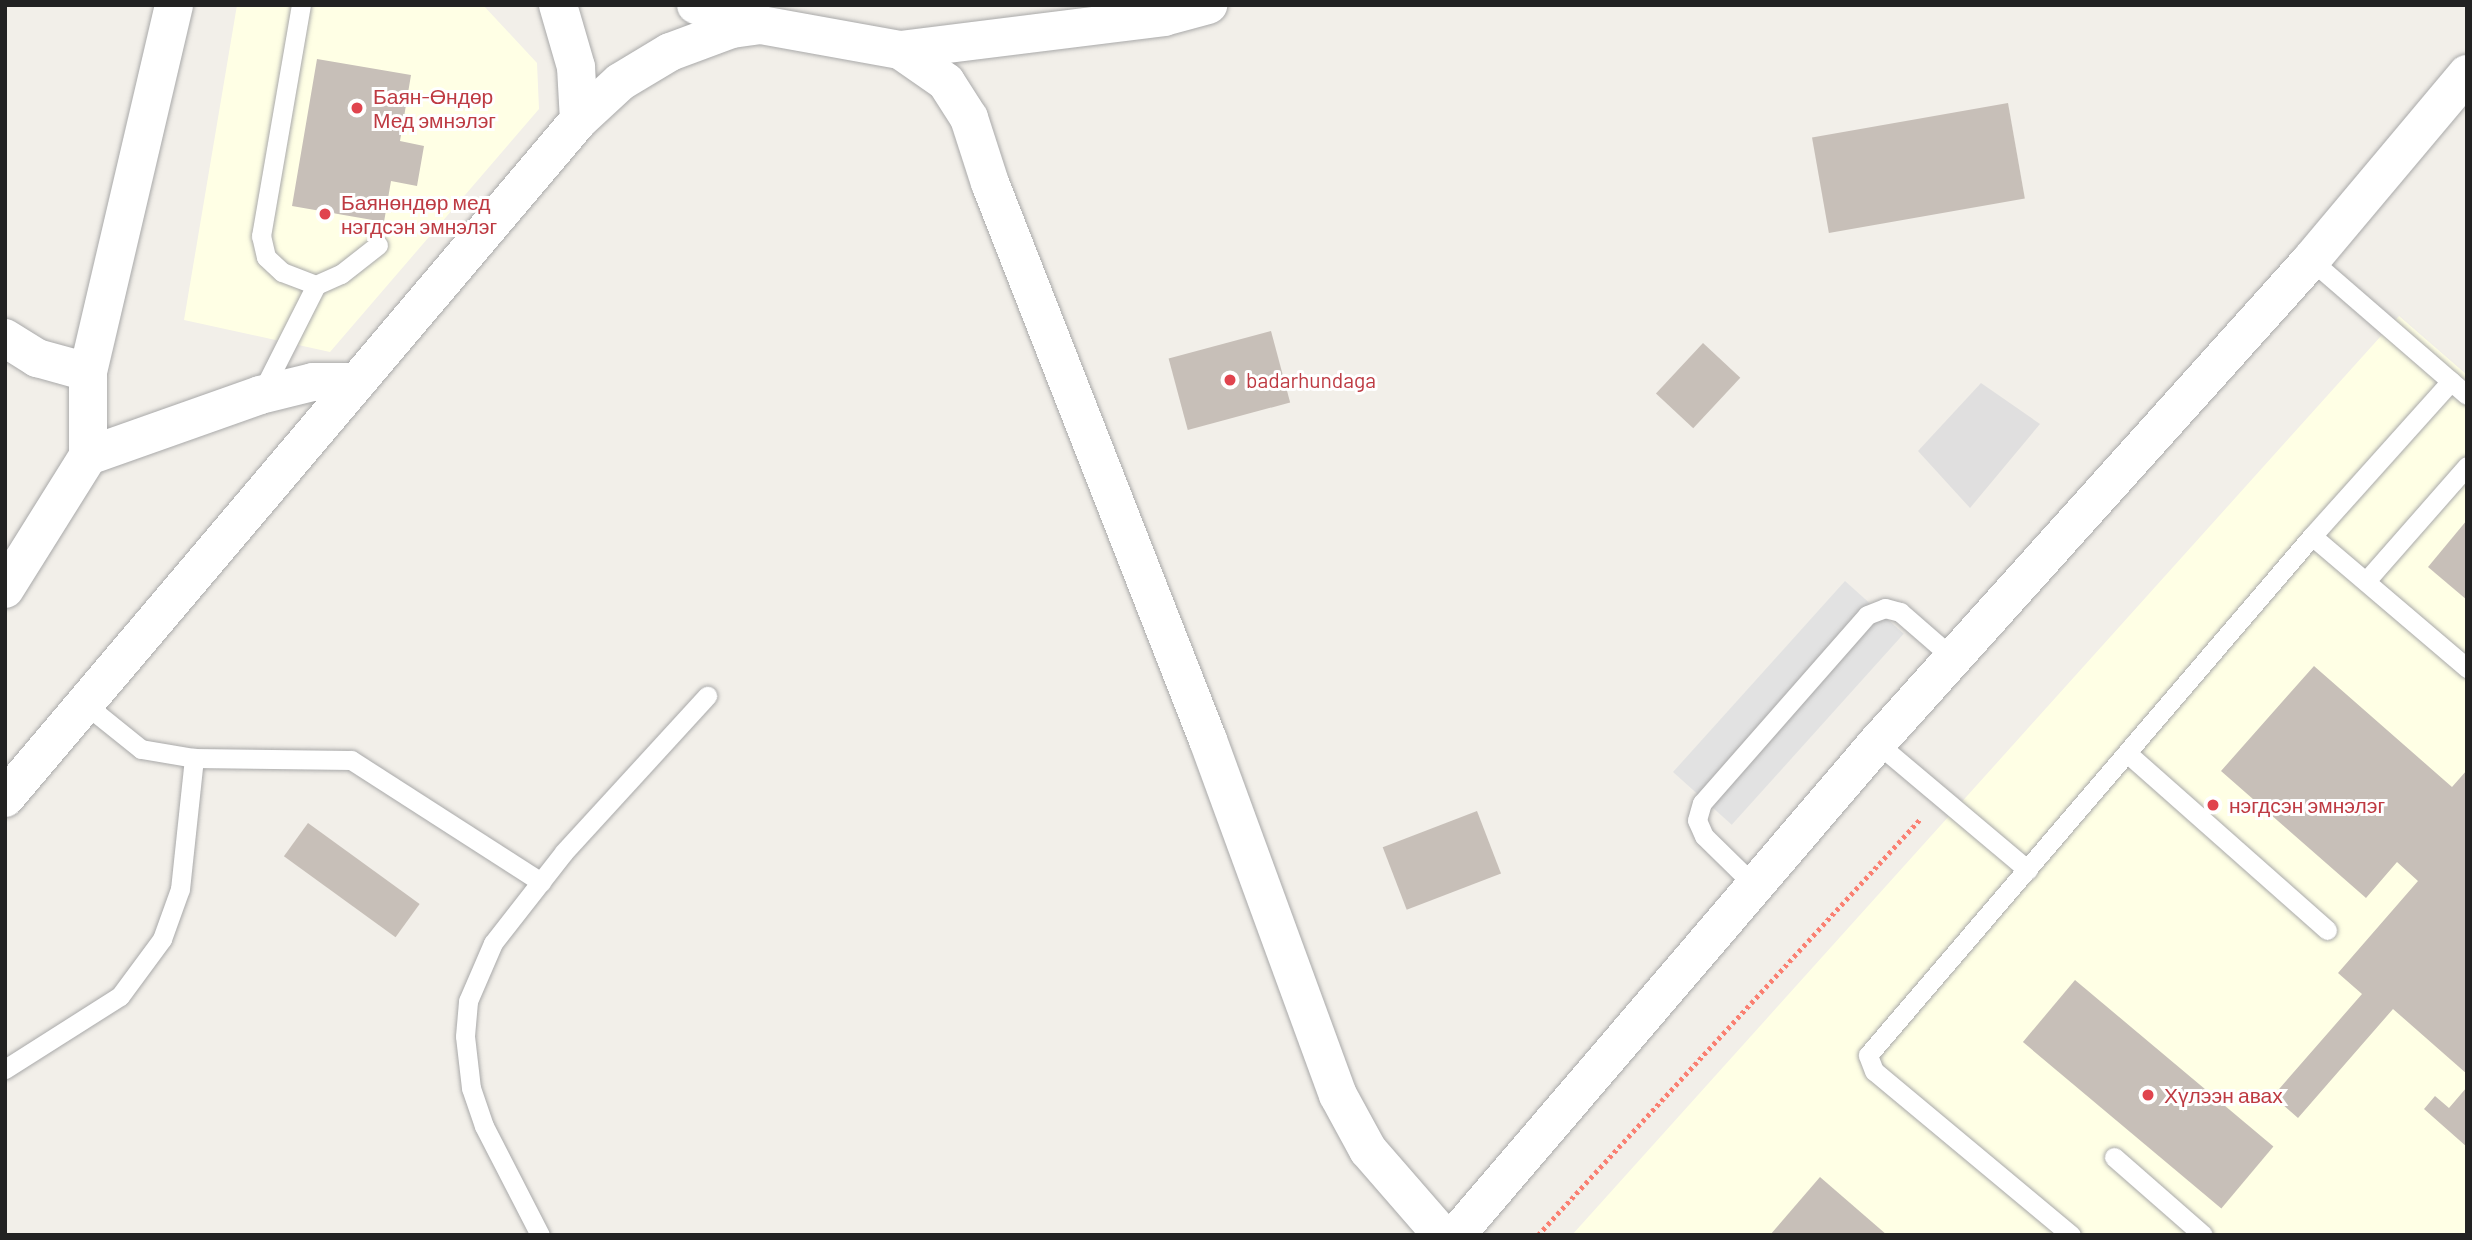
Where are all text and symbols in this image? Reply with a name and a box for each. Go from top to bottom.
place label: Баян-Өндөр Мед эмнэлэг [373,83,496,133]
marker: Баян-Өндөр Мед эмнэлэг [347,98,367,118]
place label: Баянөндөр мед нэгдсэн эмнэлэг [341,189,497,239]
marker: Баянөндөр мед нэгдсэн эмнэлэг [315,204,335,224]
place label: badarhundaga [1246,367,1376,393]
marker: badarhundaga [1220,370,1240,390]
place label: нэгдсэн эмнэлэг [2229,792,2385,818]
marker: нэгдсэн эмнэлэг [2203,795,2223,815]
place label: Хүлээн авах [2164,1082,2283,1108]
marker: Хүлээн авах [2138,1085,2158,1105]

